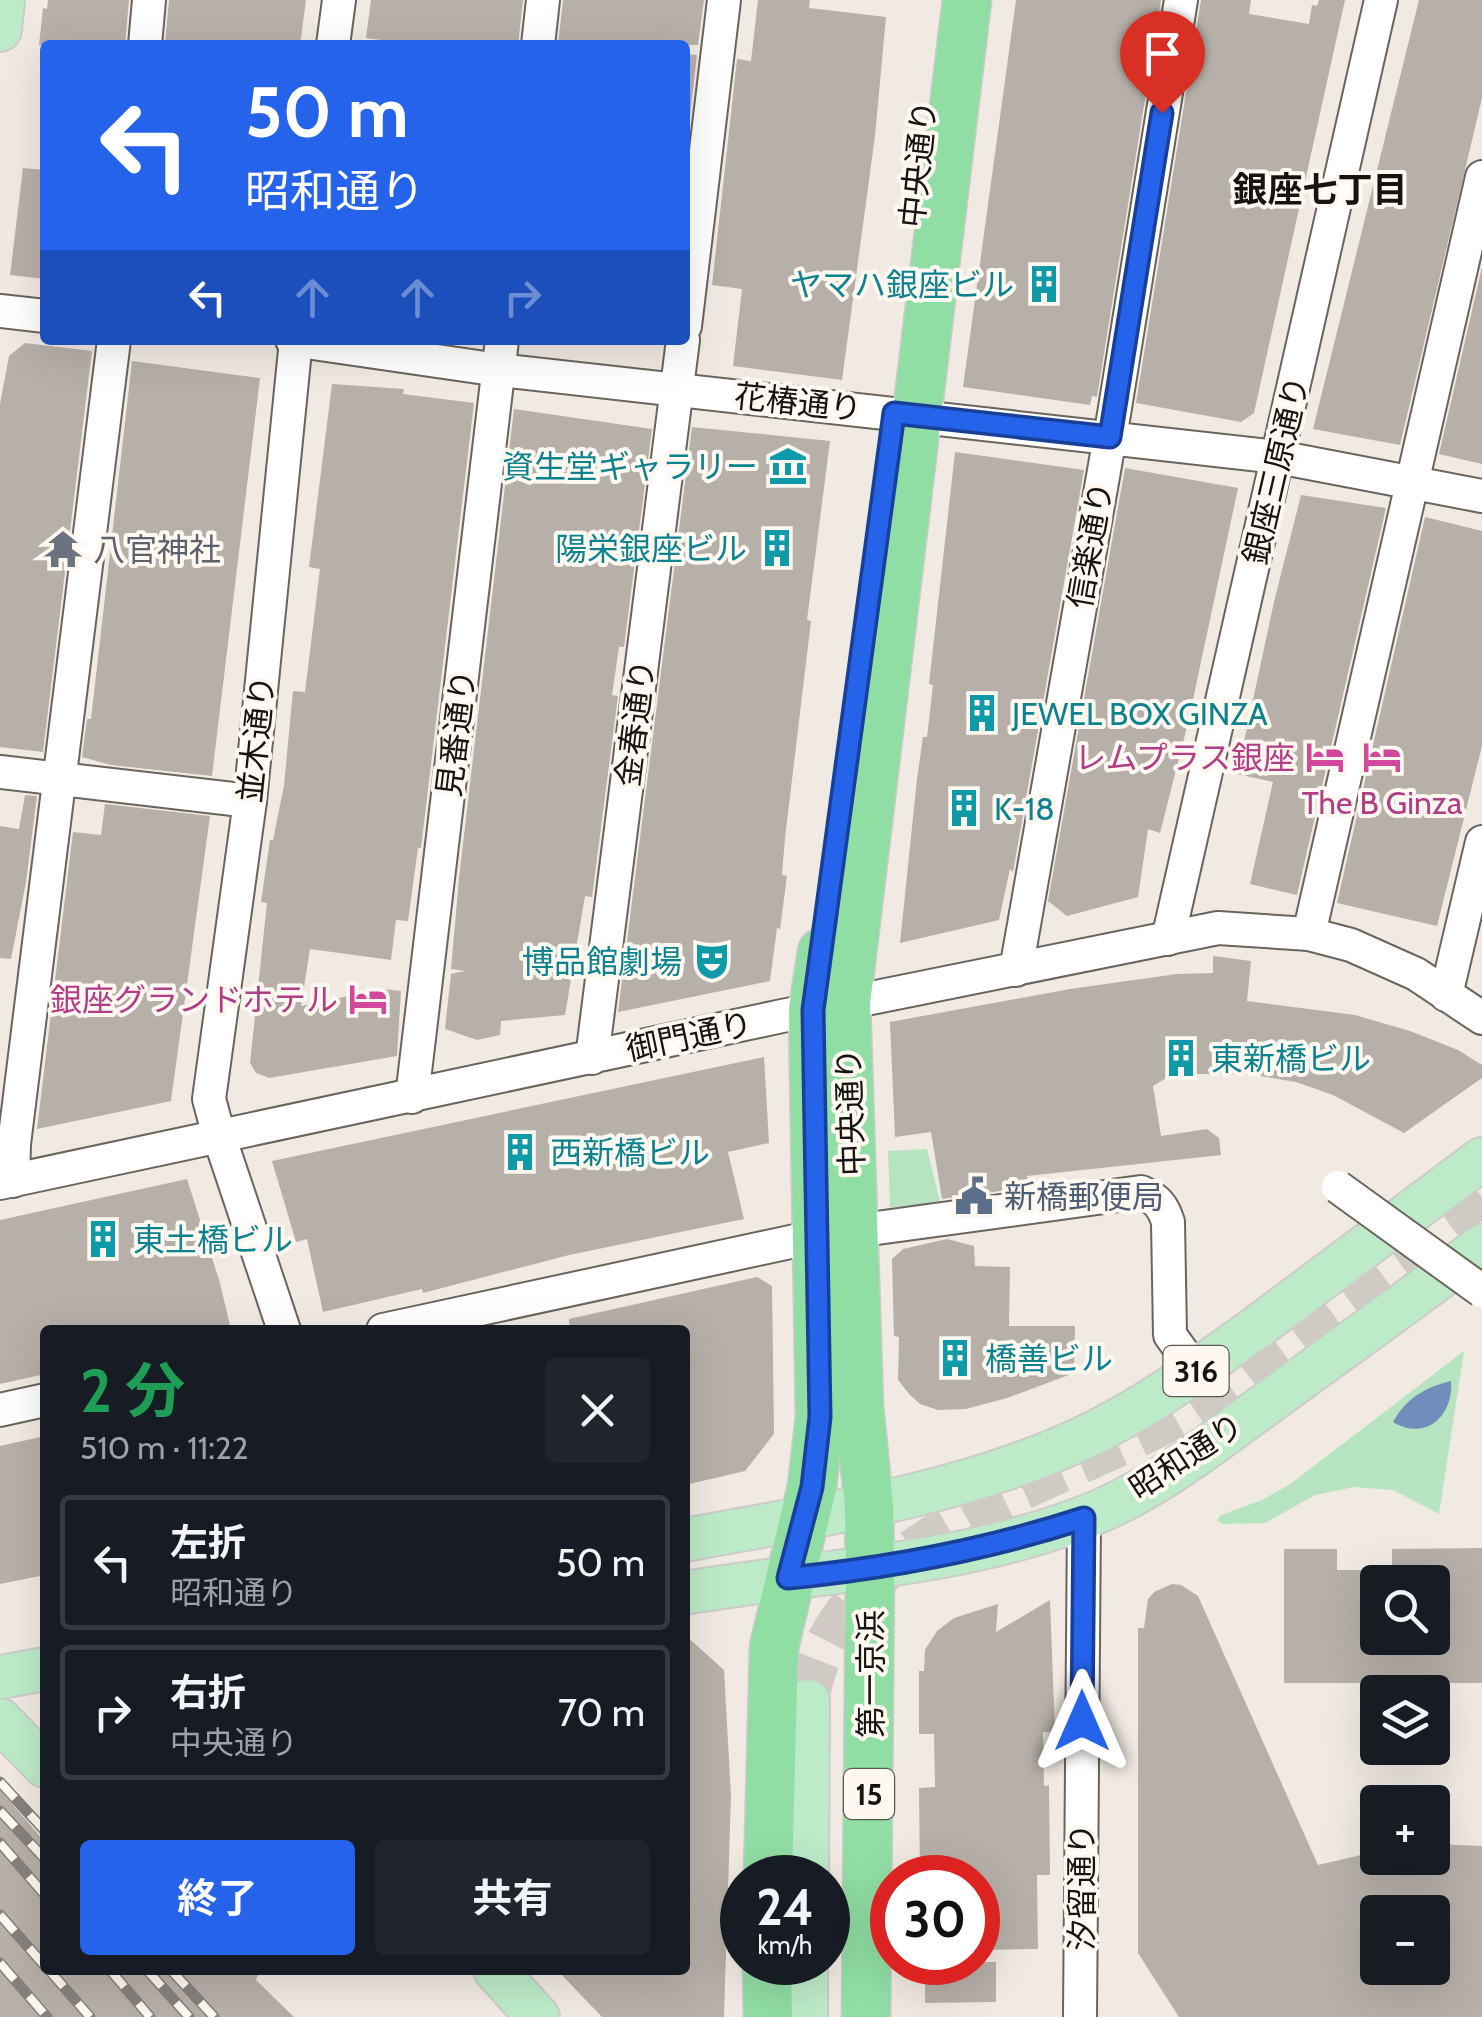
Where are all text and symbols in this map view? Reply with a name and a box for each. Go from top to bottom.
pin [1120,11,1205,114]
icon: arrive [1135,26,1190,81]
text: 50 m [245,69,409,155]
icon: left [80,80,210,210]
street label: 中央通り [892,98,944,230]
text: 昭和通り [245,164,425,218]
district label: 銀座七丁目 [1232,168,1408,211]
building icon: ヤマハ銀座ビル [1023,263,1065,305]
place label: ヤマハ銀座ビル [790,265,1014,304]
icon: left [180,270,235,325]
icon: ahead [285,270,340,325]
icon: ahead [390,270,445,325]
icon: right [495,270,550,325]
street label: 銀座三原通り [1235,372,1317,568]
street label: 花椿通り [732,376,864,428]
museum icon: 資生堂ギャラリー [767,445,809,487]
place label: 資生堂ギャラリー [502,447,758,486]
street label: 信楽通り [1060,479,1120,611]
building icon: 陽栄銀座ビル [756,527,798,569]
temple icon: 八官神社 [42,528,84,570]
place label: 陽栄銀座ビル [555,529,747,568]
place label: 八官神社 [93,530,221,569]
street label: 金春通り [608,657,662,789]
street label: 見番通り [429,667,483,799]
street label: 並木通り [230,673,282,805]
building icon: JEWEL BOX GINZA [961,692,1003,734]
place label: JEWEL BOX GINZA [1011,694,1268,733]
hotel icon: レムプラス銀座 [1304,736,1346,778]
hotel icon: The B Ginza [1361,736,1403,778]
place label: レムプラス銀座 [1074,738,1295,777]
place label: The B Ginza [1302,783,1463,822]
building icon: K-18 [943,787,985,829]
place label: K-18 [994,789,1055,828]
theatre icon: 博品館劇場 [691,940,733,982]
place label: 博品館劇場 [522,942,682,981]
hotel icon: 銀座グランドホテル [347,978,389,1020]
place label: 銀座グランドホテル [50,980,338,1019]
street label: 御門通り [622,1004,756,1068]
building icon: 東新橋ビル [1160,1037,1202,1079]
place label: 東新橋ビル [1211,1039,1371,1078]
street label: 中央通り [828,1047,872,1177]
building icon: 西新橋ビル [499,1131,541,1173]
place label: 西新橋ビル [550,1133,710,1172]
public building icon: 新橋郵便局 [953,1175,995,1217]
place label: 新橋郵便局 [1004,1177,1164,1216]
building icon: 東土橋ビル [82,1218,124,1260]
place label: 東土橋ビル [133,1220,293,1259]
building icon: 橋善ビル [934,1337,976,1379]
place label: 橋善ビル [985,1339,1113,1378]
road number: 316 [1164,1346,1228,1396]
text: 2 分 [80,1354,185,1427]
button: close [545,1358,650,1463]
street label: 昭和通り [1122,1405,1250,1507]
text: 510 m · 11:22 [80,1428,248,1467]
text: 左折 [170,1519,246,1566]
icon: left [85,1535,140,1590]
text: 50 m [556,1539,645,1586]
map controls [1360,1565,1450,1985]
button: search [1360,1565,1450,1655]
text: 昭和通り [170,1573,298,1612]
street label: 第一京浜 [851,1610,890,1738]
text: 右折 [170,1669,246,1716]
position arrow [1030,1669,1134,1773]
button: layers [1360,1675,1450,1765]
icon: right [85,1685,140,1740]
text: 70 m [558,1689,645,1736]
text: 中央通り [170,1723,298,1762]
road number: 15 [844,1769,894,1819]
button: + [1360,1785,1450,1875]
street label: 汐留通り [1062,1823,1101,1951]
button: 終了 [80,1840,355,1955]
button: 共有 [375,1840,650,1955]
speed limit sign: 30 [870,1855,1000,1985]
text: 24 [756,1877,814,1938]
button: − [1360,1895,1450,1985]
text: km/h [758,1930,812,1960]

